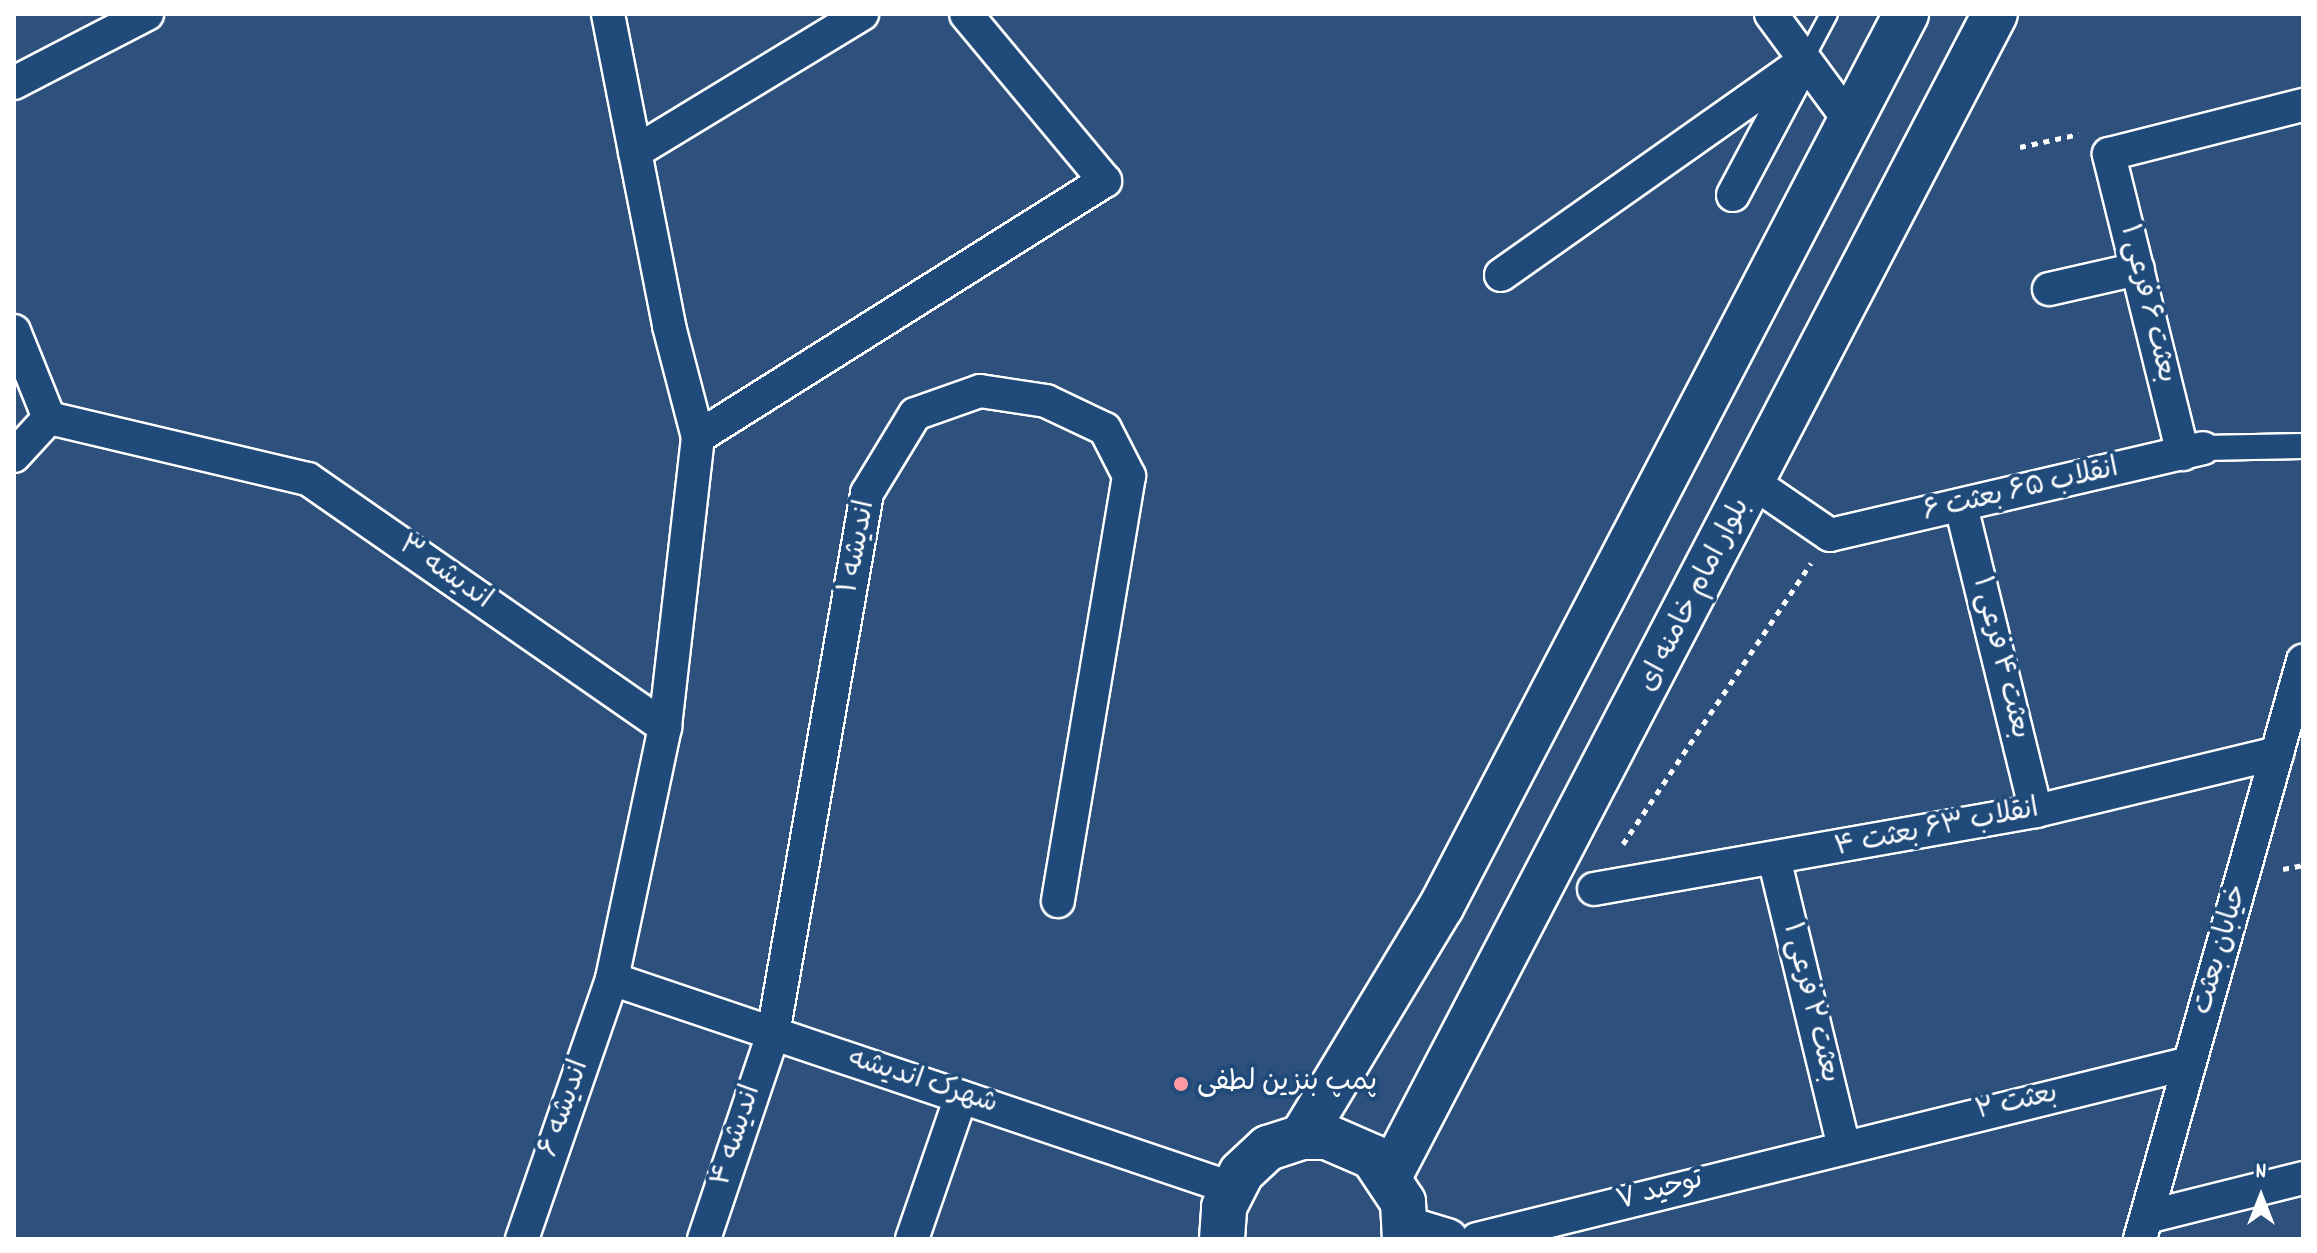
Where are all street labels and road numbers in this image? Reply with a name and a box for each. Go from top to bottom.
street label: بعثت ۶ فرعی ۱ [2110,221,2182,387]
street label: انقلاب ۶۵ بعثت ۶ [1920,453,2122,531]
street label: بلوار امام خامنه ای [1633,494,1759,698]
street label: اندیشه ۱ [834,498,884,596]
street label: اندیشه ۳ [391,530,497,618]
street label: بعثت ۴ فرعی ۱ [1963,573,2035,743]
street label: انقلاب ۶۳ بعثت ۴ [1832,794,2042,866]
street label: خیابان بعثت [2187,881,2257,1019]
street label: بعثت ۲ فرعی ۱ [1773,919,1845,1087]
street label: شهرک اندیشه [843,1043,1001,1123]
street label: اندیشه ۶ [534,1056,598,1162]
street label: بعثت ۲ [1973,1078,2061,1130]
street label: اندیشه ۴ [706,1081,770,1191]
street label: توحید ۷ [1613,1164,1707,1220]

